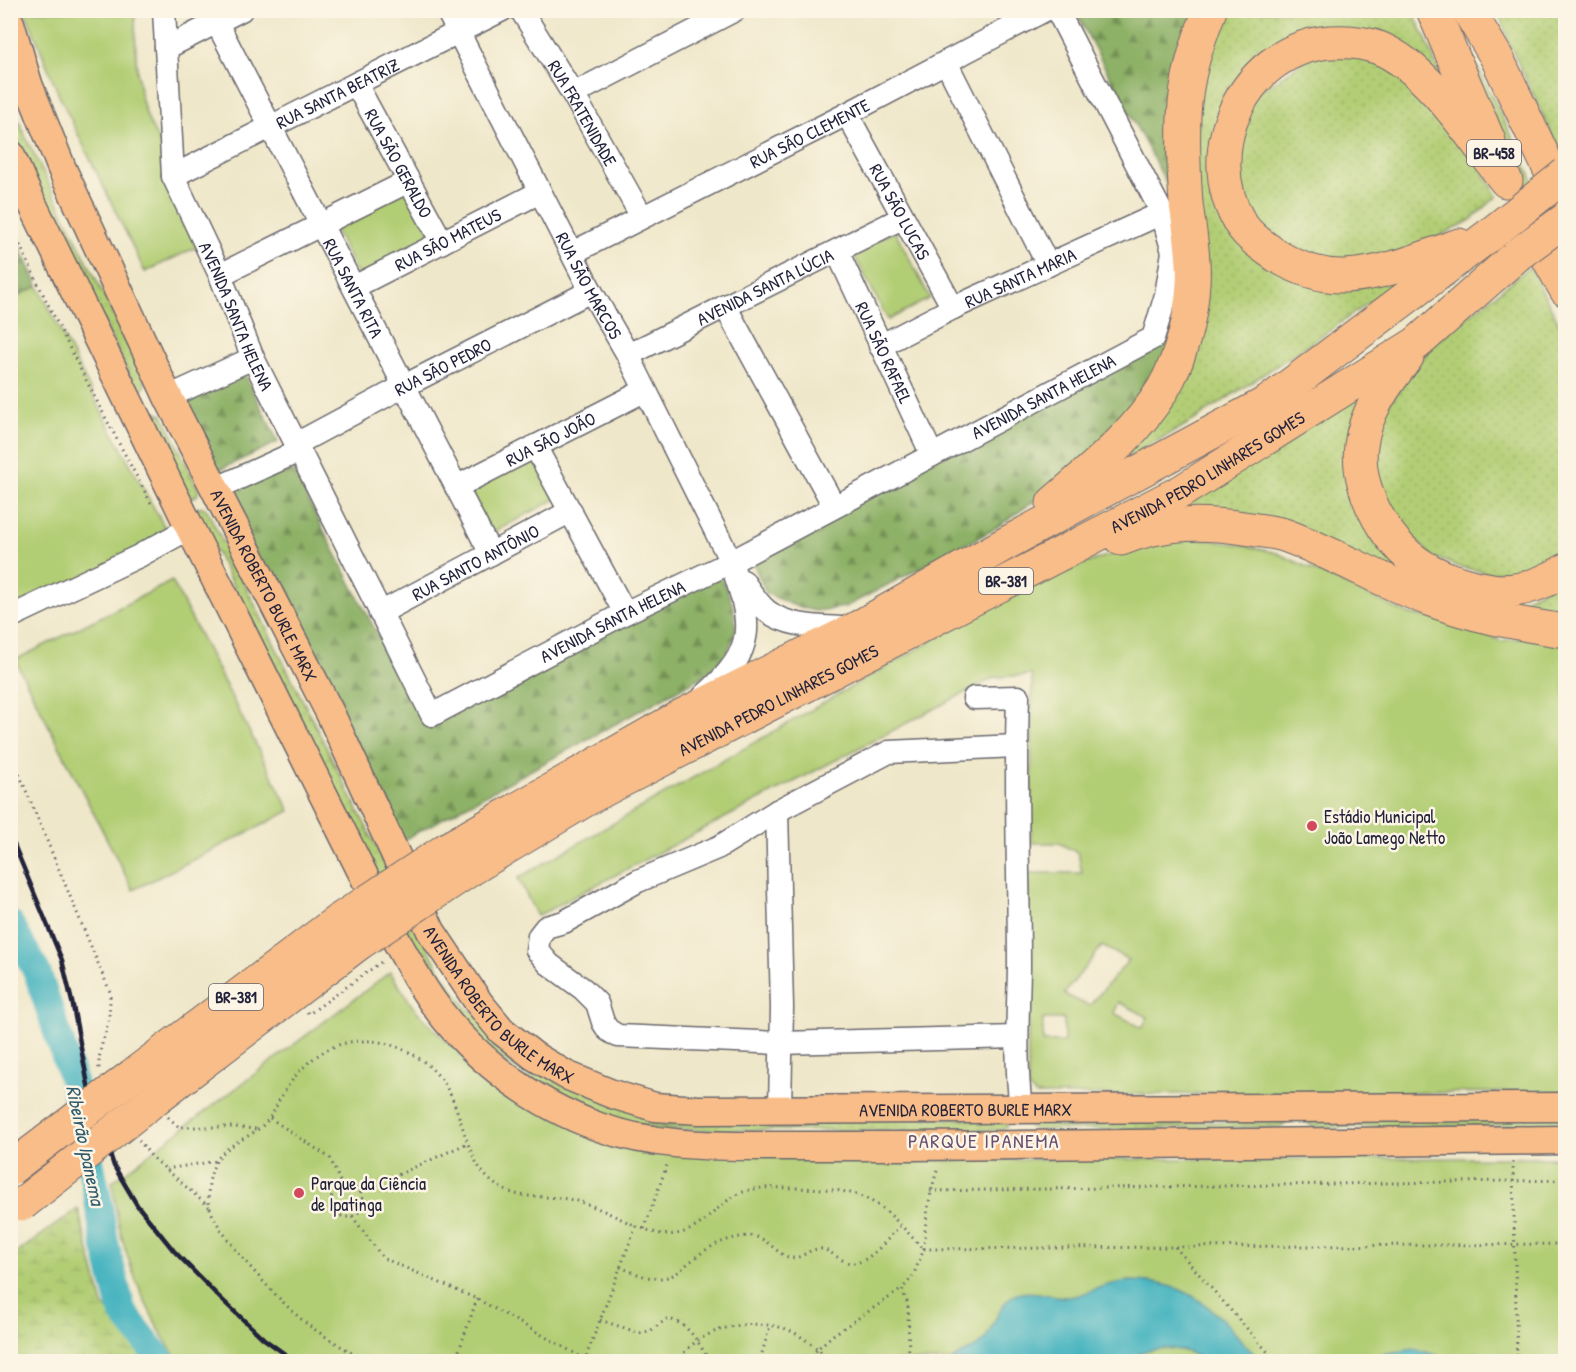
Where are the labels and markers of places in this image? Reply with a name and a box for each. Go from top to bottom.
place label: Estádio Municipal João Lamego Netto [1324,804,1445,850]
marker: Estádio Municipal João Lamego Netto [1305,819,1319,833]
place label: Parque da Ciência de Ipatinga [311,1171,426,1217]
marker: Parque da Ciência de Ipatinga [292,1186,306,1200]

